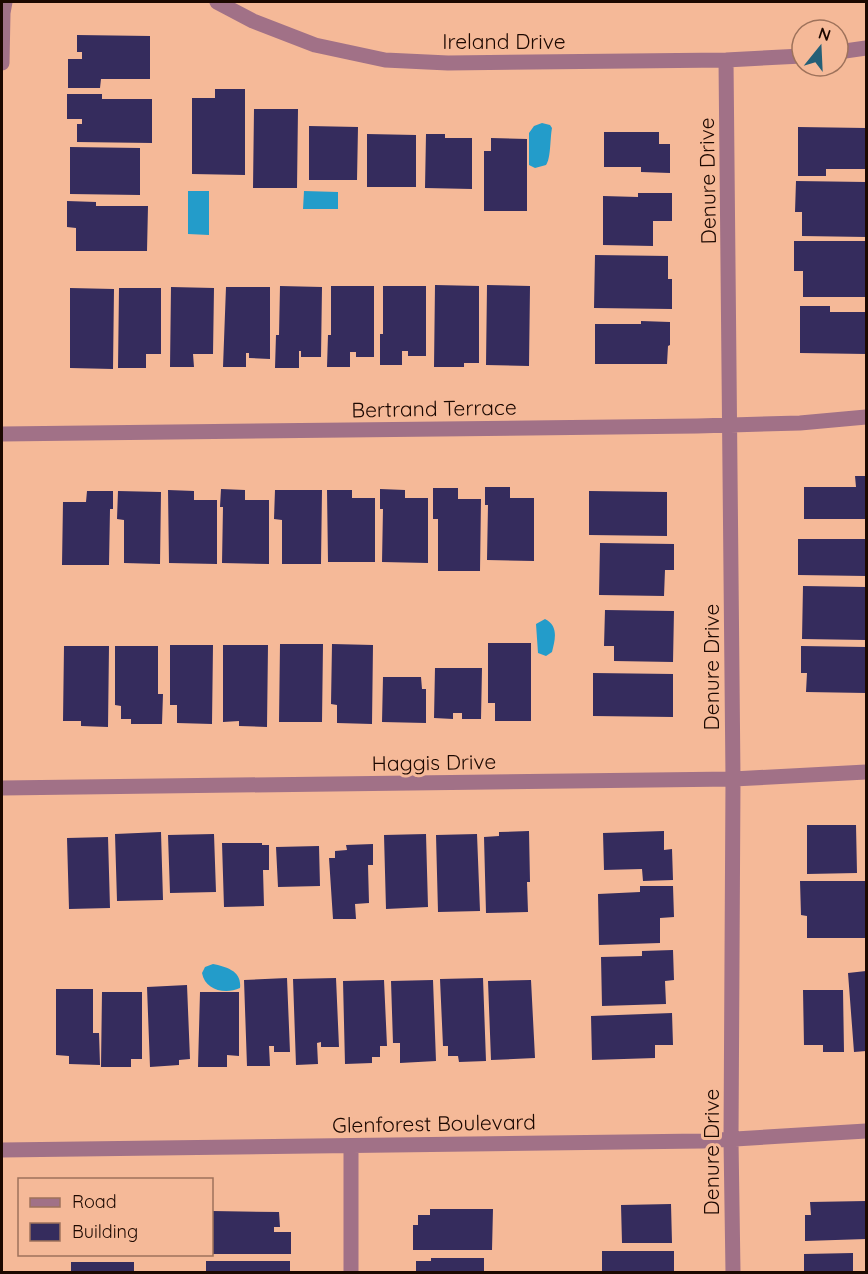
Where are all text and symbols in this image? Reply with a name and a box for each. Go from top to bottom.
north arrow [790,18,850,78]
text: N [816,22,833,45]
street label: Ireland Drive [442,28,566,54]
street label: Denure Drive [693,117,721,245]
street label: Bertrand Terrace [351,394,517,422]
street label: Denure Drive [698,604,724,731]
street label: Haggis Drive [371,748,497,776]
street label: Denure Drive [698,1089,724,1216]
street label: Glenforest Boulevard [332,1108,536,1138]
legend [18,1178,213,1256]
text: Road [72,1190,117,1213]
text: Building [72,1220,138,1243]

